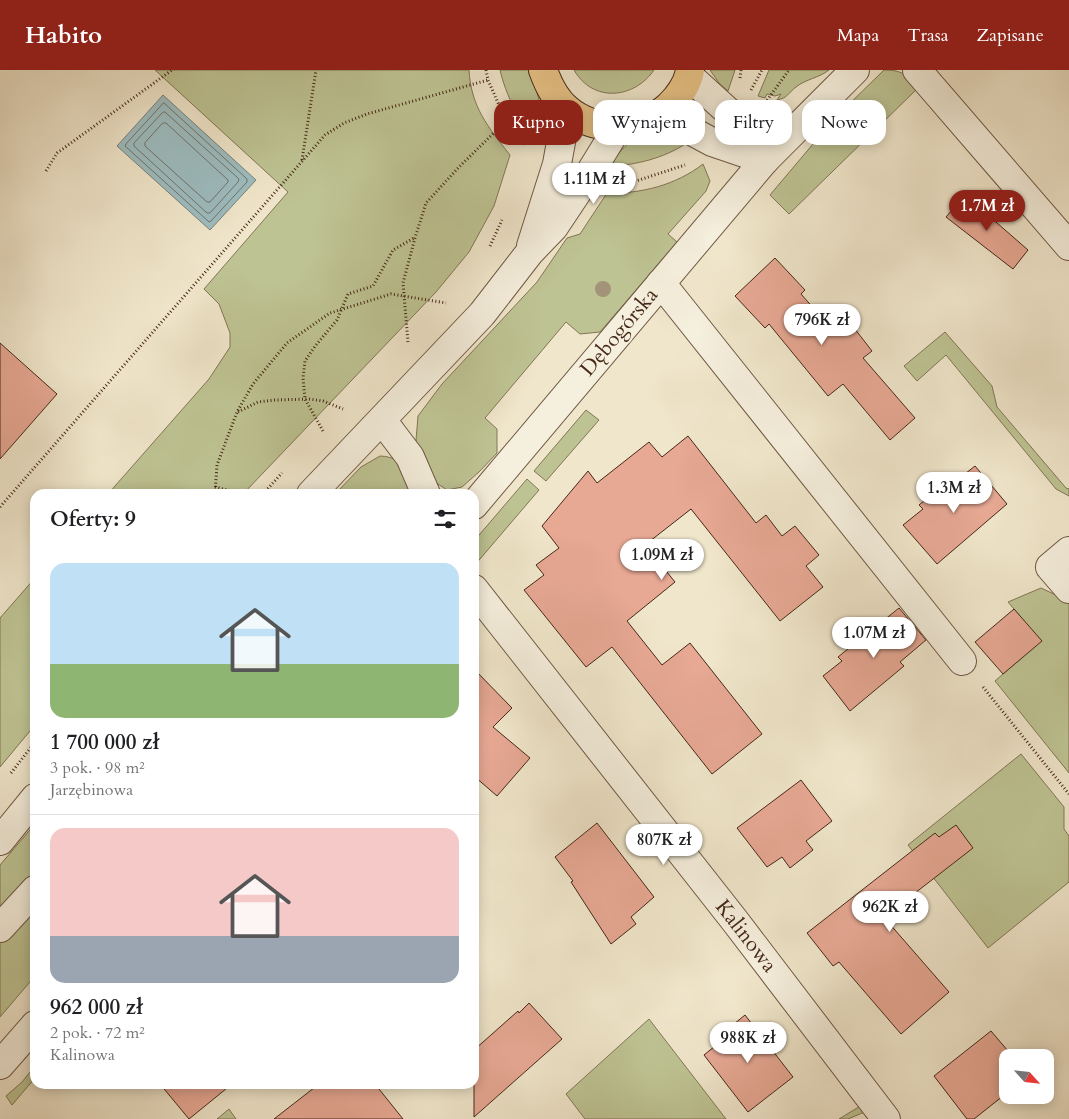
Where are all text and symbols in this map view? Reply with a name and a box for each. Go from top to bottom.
text: Habito [25,19,102,52]
text: Mapa [837,23,879,48]
text: Trasa [907,23,949,48]
text: Zapisane [977,23,1044,48]
chip: Kupno [494,100,583,145]
chip: Wynajem [593,100,705,145]
chip: Filtry [715,100,792,145]
chip: Nowe [802,100,886,145]
pin: 1.11M zł [542,162,646,205]
text: 1.11M zł [563,168,625,190]
pin: 1.7M zł [941,190,1033,232]
text: 1.7M zł [960,195,1014,217]
street label: Dębogórska [573,282,665,382]
pin: 796K zł [776,304,868,346]
text: 796K zł [795,309,849,331]
pin: 1.3M zł [908,472,1000,514]
text: 1.3M zł [927,477,981,499]
text: Oferty: 9 [50,505,136,534]
icon: filters [431,505,459,533]
pin: 1.09M zł [610,538,714,581]
text: 1.09M zł [631,544,693,566]
icon: home [210,595,300,685]
pin: 1.07M zł [822,616,926,659]
text: 1.07M zł [843,622,905,644]
text: 1 700 000 zł [50,728,159,757]
text: 3 pok. · 98 m² [50,757,145,779]
text: Jarzębinowa [50,779,133,801]
pin: 807K zł [618,824,710,866]
text: 807K zł [637,829,691,851]
icon: home [210,861,300,951]
pin: 962K zł [844,890,936,933]
street label: Kalinowa [708,894,784,978]
text: 962K zł [863,896,917,918]
text: 962 000 zł [50,993,143,1022]
text: 2 pok. · 72 m² [50,1022,145,1044]
pin: 988K zł [702,1022,794,1064]
text: 988K zł [721,1027,775,1049]
text: Kalinowa [50,1044,115,1066]
north arrow [999,1049,1054,1104]
map controls [999,1049,1054,1104]

